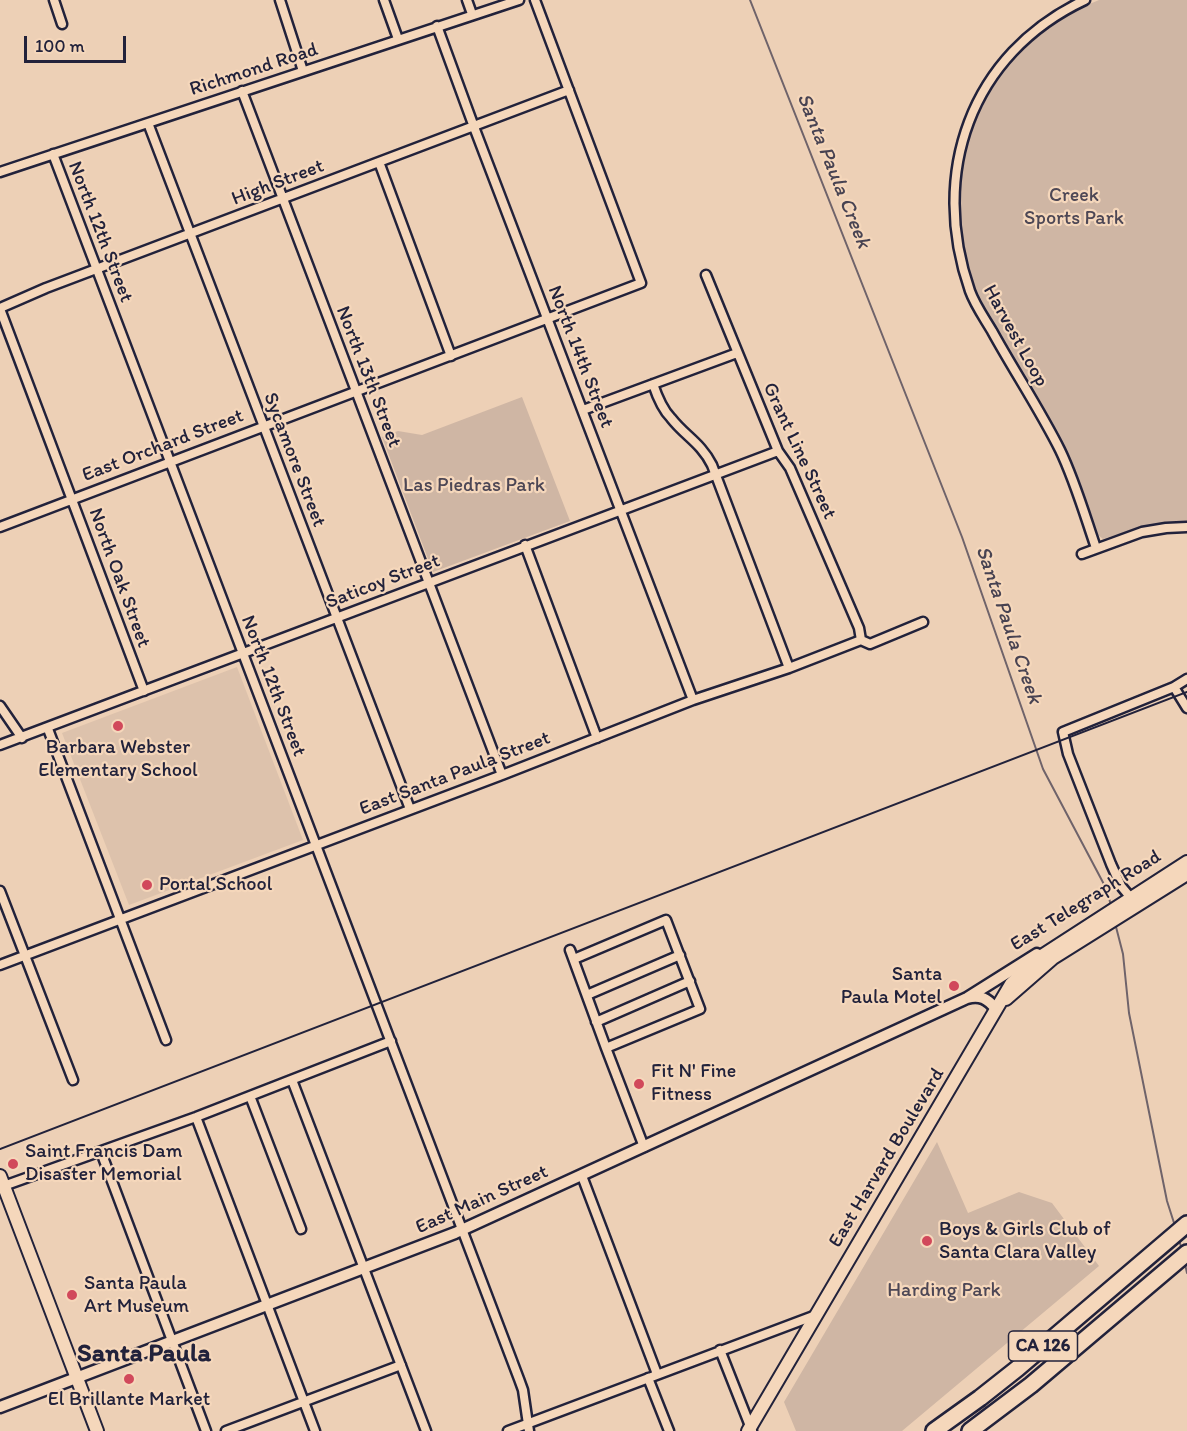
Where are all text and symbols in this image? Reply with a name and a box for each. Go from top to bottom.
scale bar [27,24,129,62]
text: 100 m [35,35,85,57]
street label: Richmond Road [187,38,321,102]
water label: Santa Paula Creek [790,90,876,252]
street label: High Street [229,154,327,212]
street label: North 12th Street [62,158,138,306]
park label: Creek Sports Park [1024,184,1124,231]
street label: Harvest Loop [977,281,1053,391]
street label: North 14th Street [542,282,618,432]
street label: North 13th Street [330,303,406,451]
street label: Grant Line Street [757,379,841,523]
street label: Sycamore Street [257,389,331,531]
street label: East Orchard Street [79,404,247,488]
park label: Las Piedras Park [403,474,545,498]
street label: North Oak Street [83,505,155,651]
water label: Santa Paula Creek [969,543,1047,707]
street label: Saticoy Street [323,549,443,615]
street label: North 12th Street [235,612,311,760]
marker: Barbara Webster Elementary School [111,719,125,733]
street label: East Santa Paula Street [356,726,554,822]
place label: Barbara Webster Elementary School [38,736,198,783]
street label: East Telegraph Road [1006,845,1166,957]
place label: Portal School [159,873,272,897]
marker: Portal School [140,878,154,892]
place label: Santa Paula Motel [841,963,942,1010]
marker: Santa Paula Motel [947,979,961,993]
place label: Fit N' Fine Fitness [651,1060,736,1107]
street label: East Harvard Boulevard [824,1064,950,1252]
marker: Fit N' Fine Fitness [632,1077,646,1091]
place label: Saint Francis Dam Disaster Memorial [25,1140,183,1187]
marker: Saint Francis Dam Disaster Memorial [6,1157,20,1171]
street label: East Main Street [412,1160,552,1240]
place label: Boys & Girls Club of Santa Clara Valley [939,1218,1111,1265]
marker: Boys & Girls Club of Santa Clara Valley [920,1234,934,1248]
place label: Santa Paula Art Museum [84,1272,189,1319]
park label: Harding Park [887,1279,1001,1303]
marker: Santa Paula Art Museum [65,1288,79,1302]
road number: CA 126 [1008,1331,1078,1361]
district label: Santa Paula [77,1338,211,1370]
marker: El Brillante Market [122,1372,136,1386]
place label: El Brillante Market [48,1388,210,1412]

